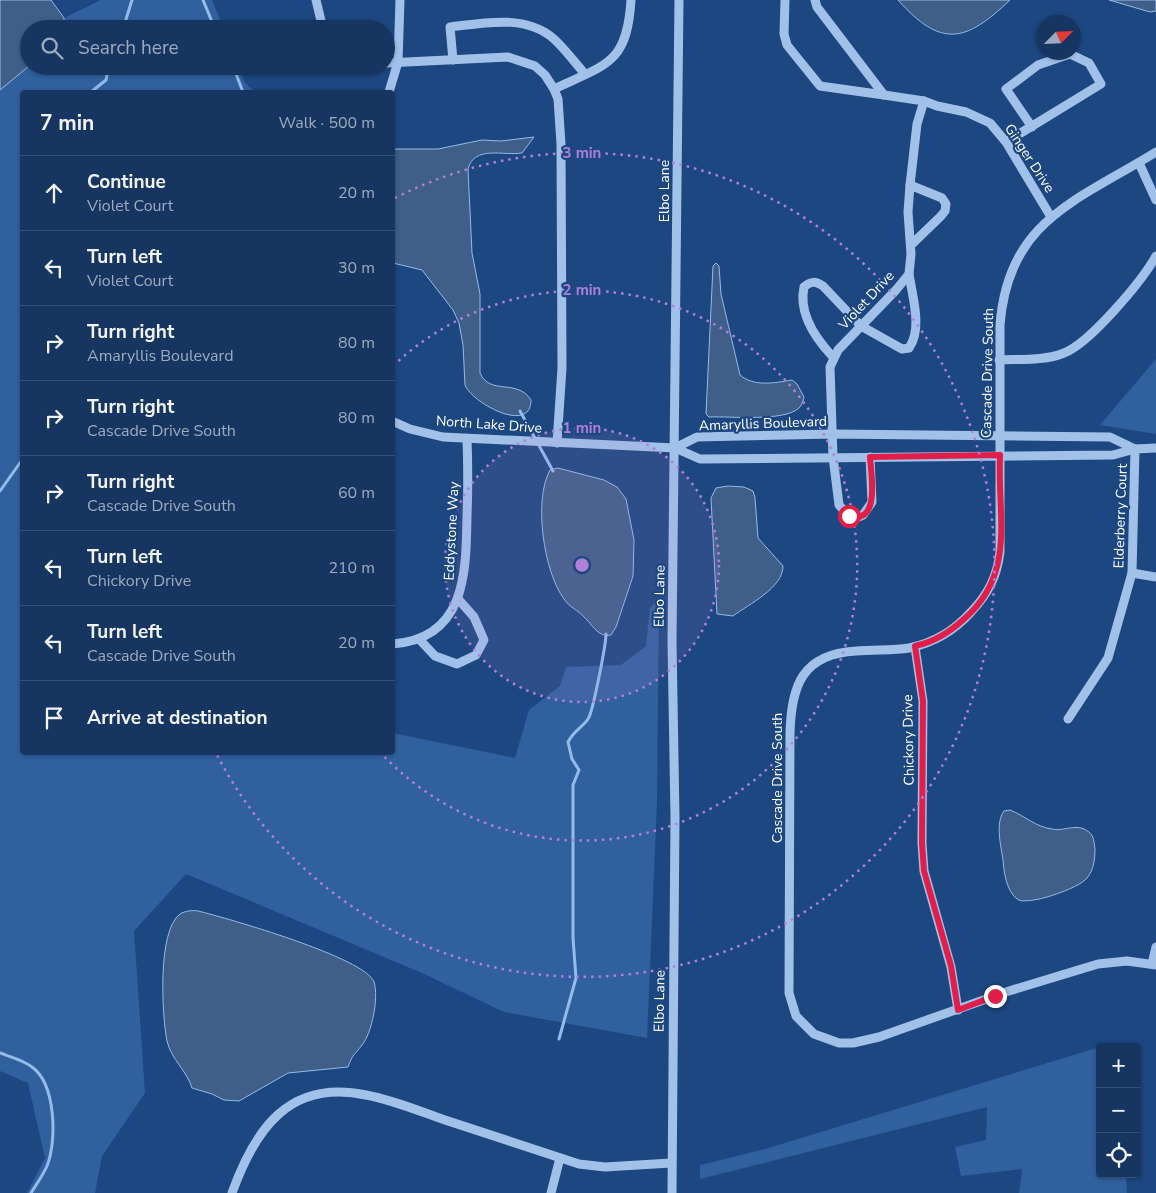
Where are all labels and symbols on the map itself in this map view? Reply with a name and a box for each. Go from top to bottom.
north arrow [1036,15,1081,60]
street label: Ginger Drive [1000,120,1059,197]
text: 3 min [563,143,601,163]
street label: Elbo Lane [655,160,674,222]
street label: Violet Drive [834,267,899,335]
text: 2 min [563,280,601,300]
street label: Cascade Drive South [977,308,998,438]
street label: North Lake Drive [435,411,543,438]
street label: Amaryllis Boulevard [699,412,827,435]
text: 1 min [563,418,601,438]
street label: Elderberry Court [1109,463,1132,569]
street label: Eddystone Way [439,480,464,581]
route start [838,505,861,528]
centre of rings [573,556,591,574]
street label: Elbo Lane [649,565,670,627]
street label: Chickory Drive [898,694,919,786]
street label: Cascade Drive South [768,713,787,843]
street label: Elbo Lane [649,970,670,1032]
route end [984,985,1007,1008]

